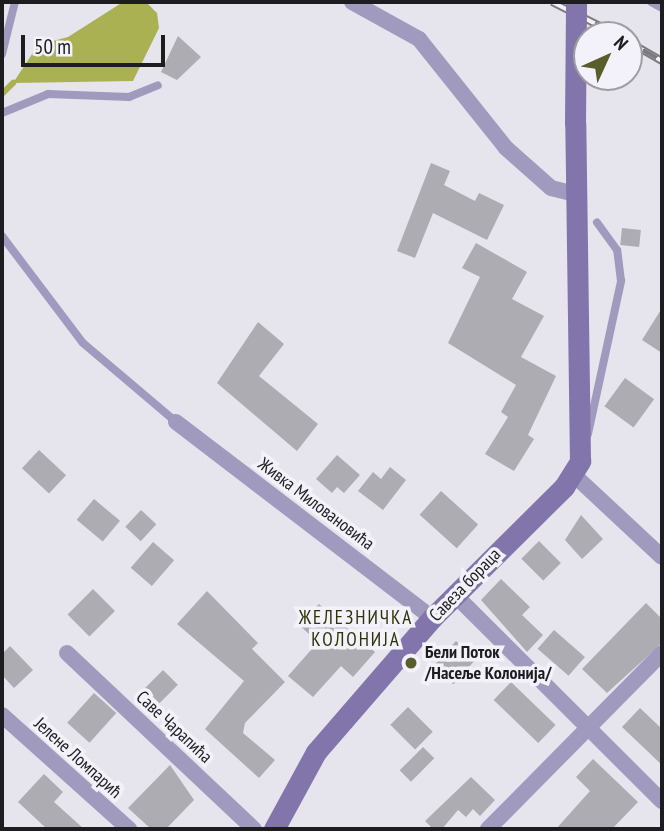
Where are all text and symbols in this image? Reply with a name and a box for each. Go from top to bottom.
scale bar [24,21,168,65]
north arrow [573,21,643,91]
text: N [609,30,634,55]
text: 50 m [34,33,71,60]
street label: Живка Миловановића [254,453,378,555]
street label: Савеза бораца [425,544,505,626]
district label: ЖЕЛЕЗНИЧКА КОЛОНИЈА [300,607,412,651]
place label: Бели Поток /Насеље Колонија/ [425,642,551,684]
marker: Бели Поток /Насеље Колонија/ [403,655,419,671]
street label: Саве Чарапића [132,686,216,768]
street label: Јелене Ломпарић [30,713,126,803]

